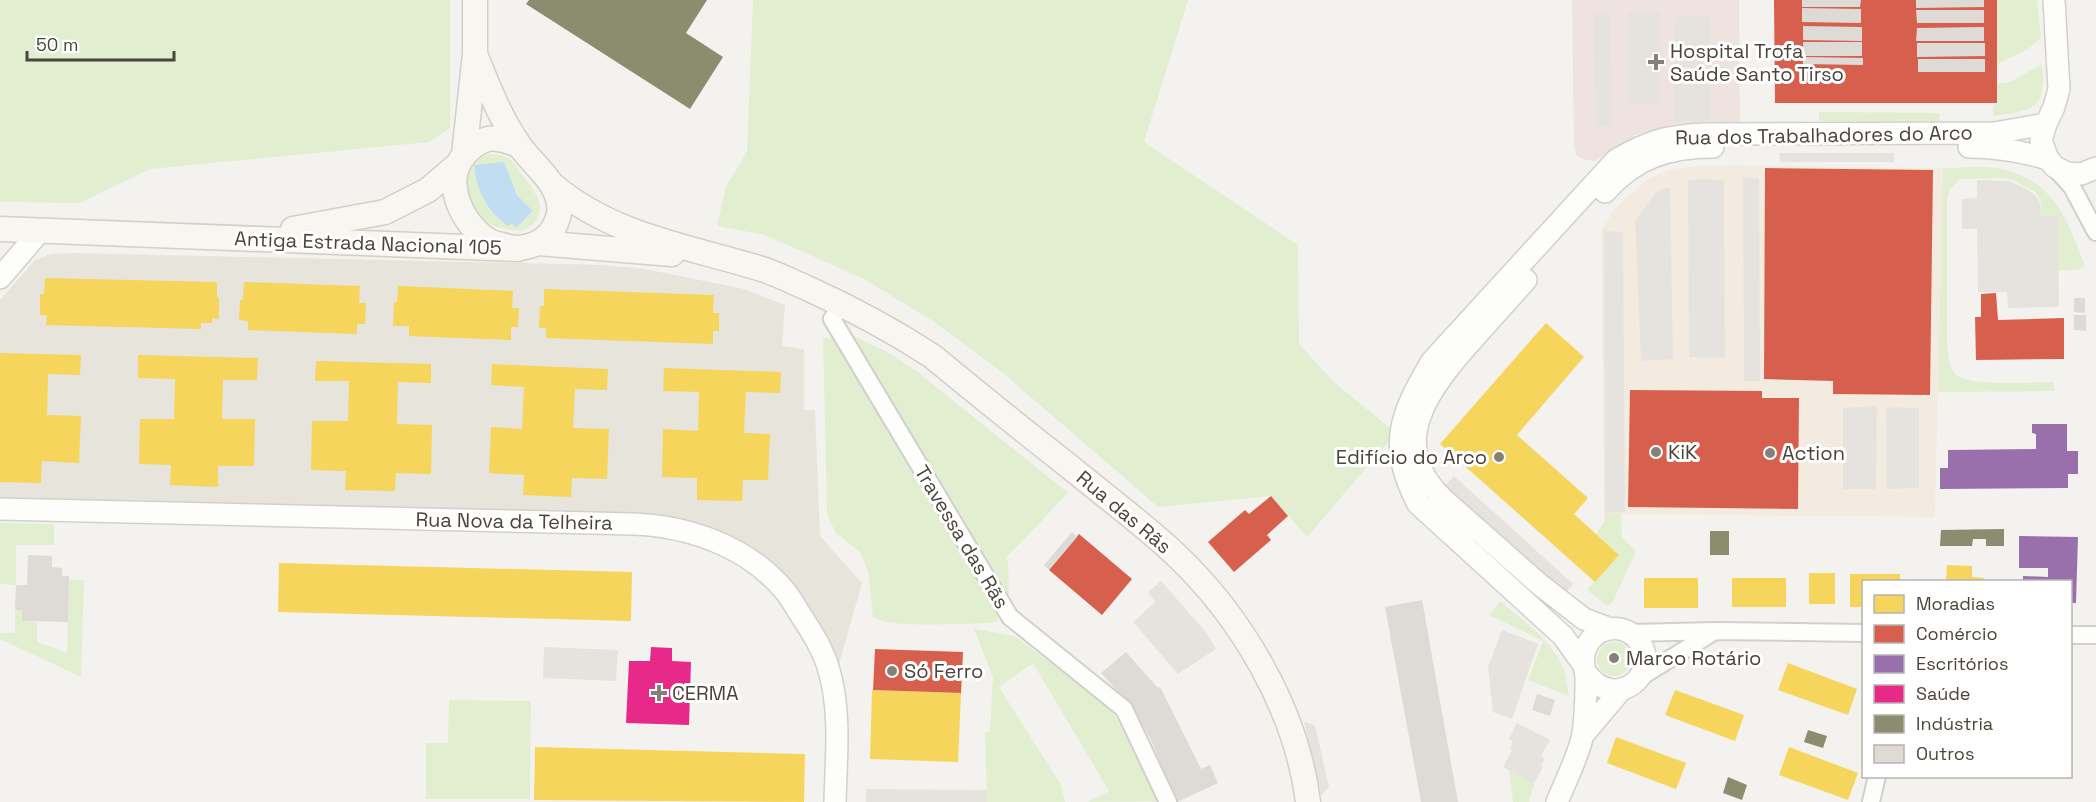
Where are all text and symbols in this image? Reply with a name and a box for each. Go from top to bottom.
scale bar [27,24,174,62]
text: 50 m [36,33,78,56]
place label: Hospital Trofa Saúde Santo Tirso [1670,38,1844,87]
marker: Hospital Trofa Saúde Santo Tirso [1647,53,1665,71]
street label: Rua dos Trabalhadores do Arco [1675,119,1973,151]
street label: Antiga Estrada Nacional 105 [234,225,502,261]
place label: KiK [1668,439,1697,465]
place label: Action [1782,440,1845,466]
place label: Edifício do Arco [1336,444,1487,470]
marker: KiK [1649,445,1663,459]
marker: Action [1763,446,1777,460]
marker: Edifício do Arco [1492,450,1506,464]
street label: Travessa das Rãs [909,461,1015,613]
street label: Rua das Rãs [1071,465,1177,559]
street label: Rua Nova da Telheira [415,506,613,536]
legend [1862,580,2072,778]
text: Moradias [1916,592,1995,615]
text: Comércio [1916,622,1998,645]
place label: Marco Rotário [1626,645,1761,671]
marker: Marco Rotário [1607,651,1621,665]
text: Escritórios [1916,652,2008,675]
place label: Só Ferro [904,658,983,684]
marker: Só Ferro [885,664,899,678]
place label: CERMA [672,680,739,706]
text: Saúde [1916,682,1970,705]
marker: CERMA [650,684,668,702]
text: Indústria [1916,712,1993,735]
text: Outros [1916,742,1974,765]

